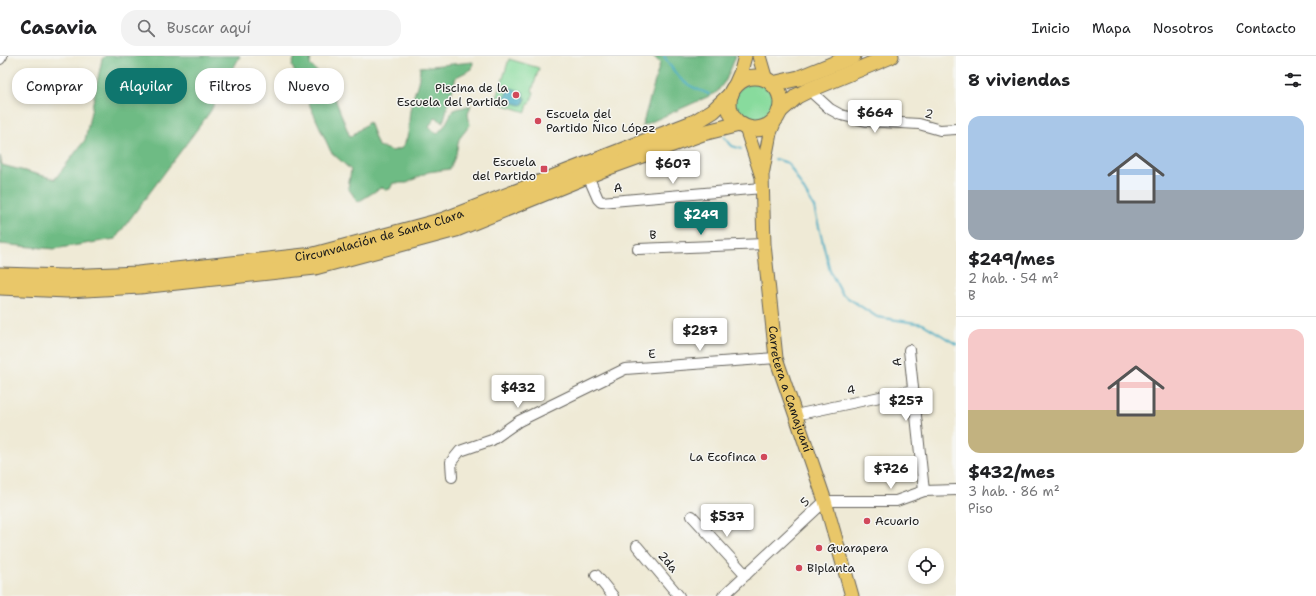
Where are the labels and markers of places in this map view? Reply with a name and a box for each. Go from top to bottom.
place label: Piscina de la Escuela del Partido [397,80,509,110]
marker: Piscina de la Escuela del Partido [511,90,521,100]
pin: $664 [851,100,899,134]
place label: Escuela del Partido Ñico López [546,106,656,136]
marker: Escuela del Partido Ñico López [533,116,543,126]
pin: $607 [649,151,697,185]
place label: Escuela del Partido [472,154,537,184]
marker: Escuela del Partido [539,164,549,174]
pin: $249 [677,202,725,236]
pin: $287 [676,318,724,352]
pin: $432 [494,375,542,409]
pin: $257 [882,388,930,422]
place label: La Ecofinca [689,449,757,465]
marker: La Ecofinca [759,452,769,462]
pin: $726 [867,456,915,490]
pin: $537 [703,504,751,538]
place label: Acuario [875,513,919,529]
marker: Acuario [862,516,872,526]
place label: Guarapera [827,540,889,556]
marker: Guarapera [814,543,824,553]
place label: Biplanta [807,560,855,576]
marker: Biplanta [794,563,804,573]

